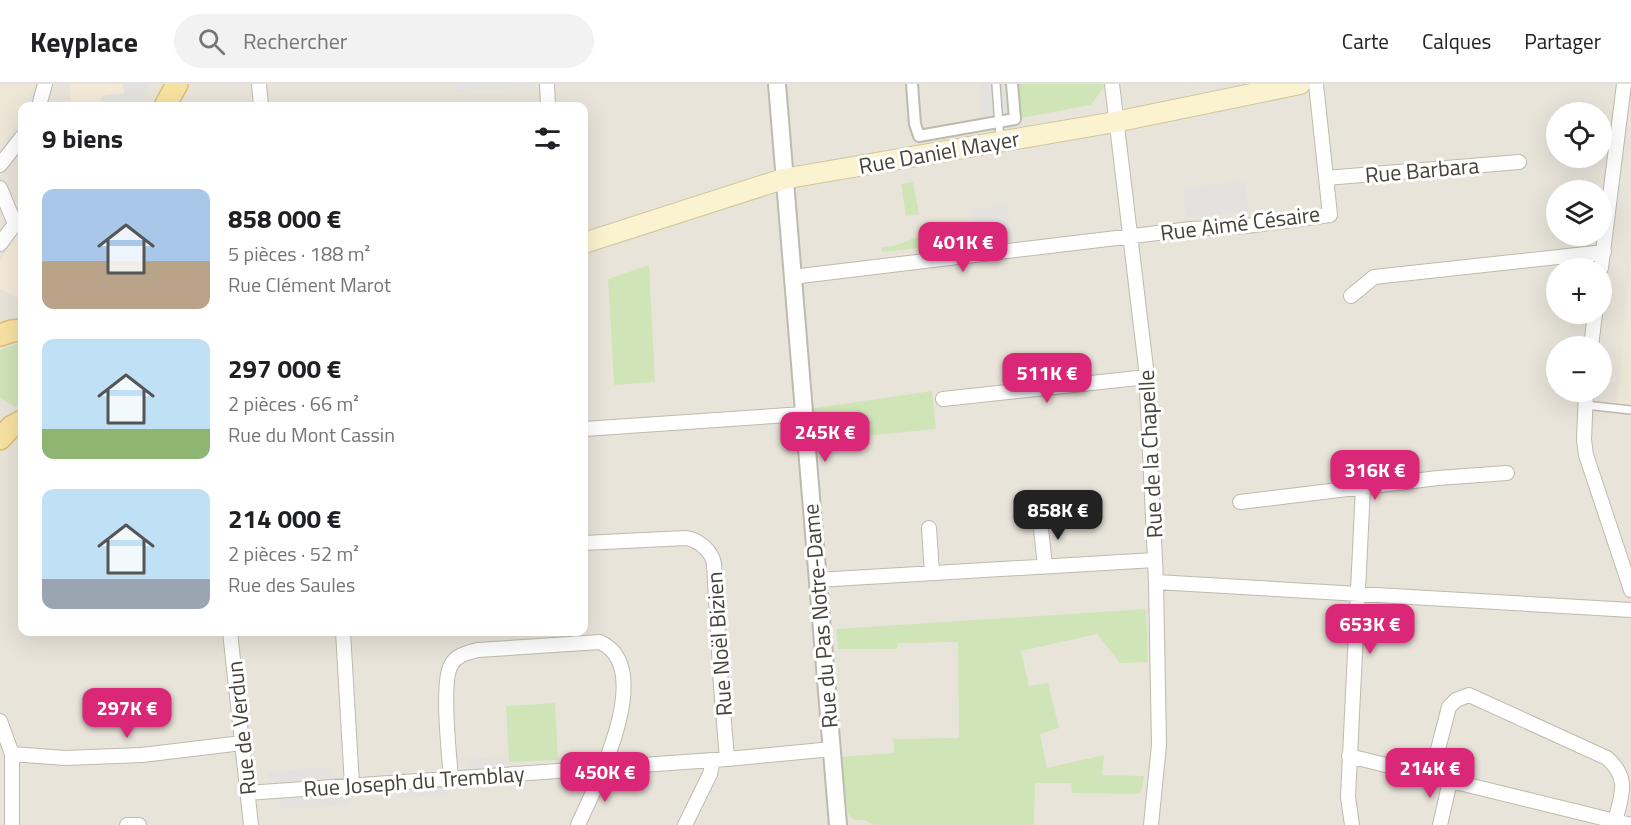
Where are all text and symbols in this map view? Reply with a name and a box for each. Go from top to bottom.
search box [174,14,594,68]
text: Keyplace [30,20,138,63]
text: Rechercher [243,24,347,58]
icon: search [195,25,228,58]
text: Carte [1342,25,1389,57]
text: Calques [1422,25,1491,57]
text: Partager [1524,25,1601,57]
map controls [1546,102,1612,402]
button: locate [1546,102,1612,168]
text: 9 biens [42,119,123,158]
street label: Rue Daniel Mayer [856,121,1022,183]
icon: filters [531,122,564,155]
street label: Rue Barbara [1363,148,1481,192]
button: layers [1546,180,1612,246]
street label: Rue Aimé Césaire [1158,196,1322,250]
text: 858 000 € [228,199,341,238]
icon: home [90,213,162,285]
pin: 401K € [914,222,1012,273]
text: 401K € [932,226,994,257]
text: 5 pièces · 188 m² [228,238,370,269]
button: + [1546,258,1612,324]
text: Rue Clément Marot [228,269,391,300]
button: − [1546,336,1612,402]
text: 297 000 € [228,349,341,388]
pin: 511K € [998,353,1096,404]
text: 511K € [1016,357,1078,388]
icon: home [90,363,162,435]
street label: Rue de la Chapelle [1129,369,1171,539]
text: 2 pièces · 66 m² [228,388,359,419]
pin: 245K € [776,412,874,463]
text: 245K € [794,416,856,447]
text: Rue du Mont Cassin [228,419,395,450]
pin: 316K € [1326,450,1424,501]
text: 316K € [1344,454,1406,485]
pin: 858K € [1009,490,1107,541]
text: 858K € [1027,494,1089,525]
text: 214 000 € [228,499,341,538]
street label: Rue du Pas Notre-Dame [793,502,847,730]
icon: home [90,513,162,585]
text: 2 pièces · 52 m² [228,538,359,569]
text: Rue des Saules [228,569,355,600]
street label: Rue Noël Bizien [697,571,741,717]
pin: 653K € [1321,604,1419,655]
text: 653K € [1339,608,1401,639]
street label: Rue de Verdun [217,659,265,797]
pin: 297K € [78,688,176,739]
text: 297K € [96,692,158,723]
pin: 214K € [1381,748,1479,799]
pin: 450K € [556,752,654,803]
text: 214K € [1399,752,1461,783]
street label: Rue Joseph du Tremblay [302,756,526,806]
text: 450K € [574,756,636,787]

